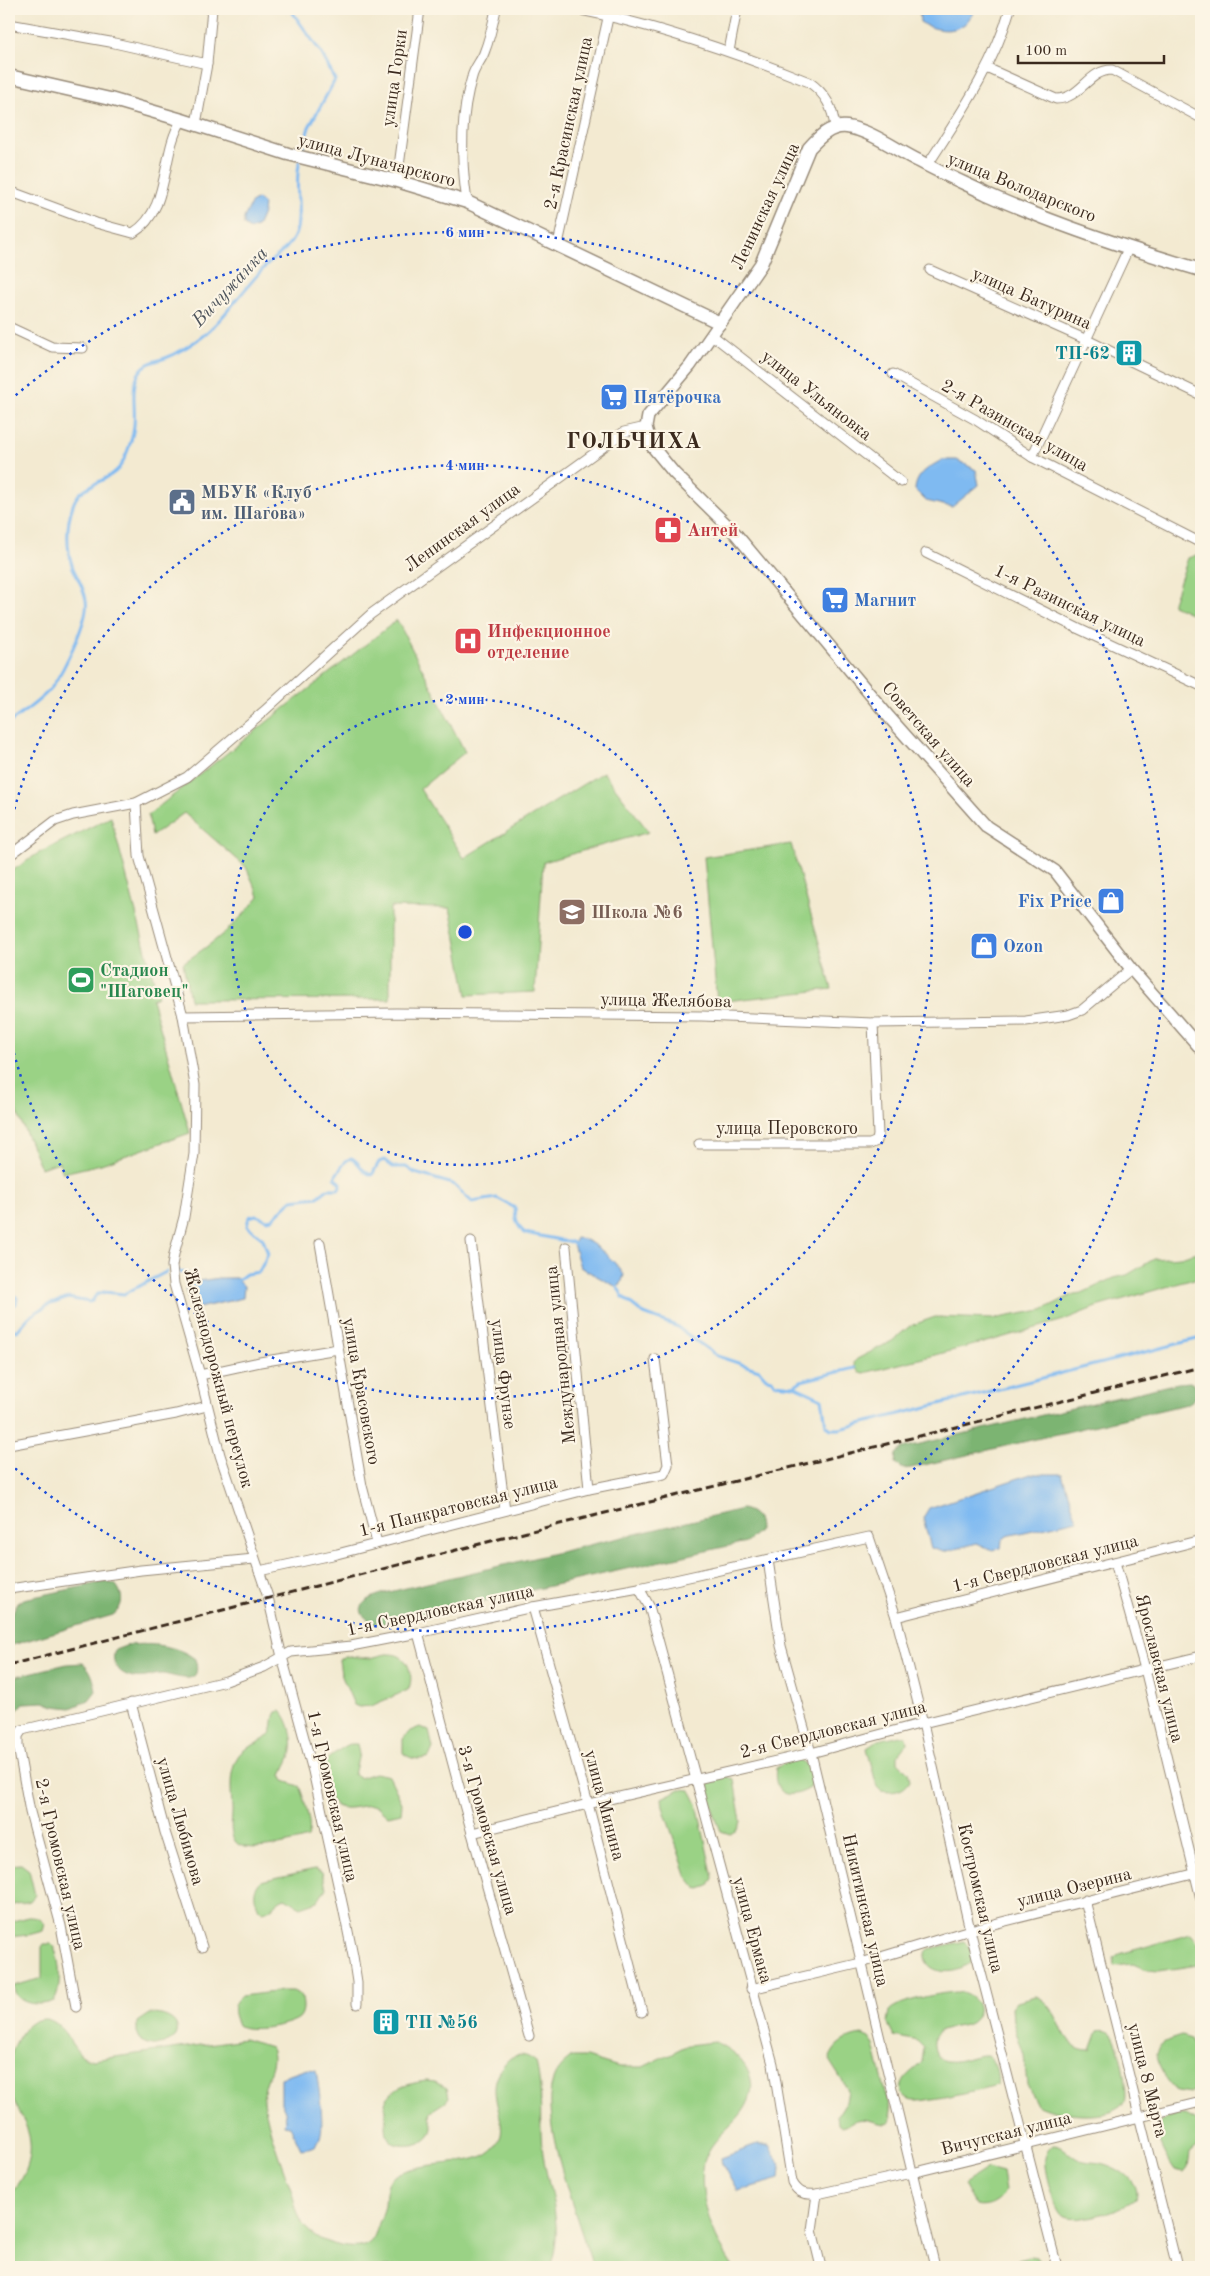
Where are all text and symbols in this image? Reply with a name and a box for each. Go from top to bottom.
street label: улица Горки [379,28,411,128]
scale bar [1018,32,1164,64]
street label: 2-я Красинская улица [542,35,596,211]
text: 100 m [1025,44,1067,59]
street label: улица Луначарского [296,131,457,191]
street label: Ленинская улица [729,140,803,273]
street label: улица Володарского [945,150,1099,226]
text: 6 мин [445,226,485,241]
water label: Вичужанка [189,244,272,332]
street label: улица Батурина [969,265,1094,333]
building icon: ТП-62 [1114,338,1144,368]
place label: ТП-62 [1055,345,1110,363]
street label: улица Ульяновка [758,347,875,444]
street label: 2-я Разинская улица [938,377,1091,475]
supermarket icon: Пятёрочка [599,382,629,412]
place label: Пятёрочка [633,389,721,407]
district label: ГОЛЬЧИХА [566,431,702,453]
text: 4 мин [445,459,485,474]
street label: Ленинская улица [402,480,524,576]
place label: МБУК «Клуб им. Шагова» [201,484,312,523]
public building icon: МБУК «Клуб им. Шагова» [167,487,197,517]
pharmacy icon: Антей [653,515,683,545]
place label: Антей [687,522,738,540]
street label: 1-я Разинская улица [991,561,1148,650]
supermarket icon: Магнит [820,585,850,615]
place label: Магнит [854,592,917,610]
place label: Инфекционное отделение [487,623,611,662]
hospital icon: Инфекционное отделение [453,626,483,656]
street label: Советская улица [878,679,979,791]
text: 2 мин [445,693,485,708]
shop icon: Fix Price [1096,886,1126,916]
place label: Fix Price [1018,893,1092,911]
school or university icon: Школа №6 [557,897,587,927]
place label: Школа №6 [591,904,683,922]
centre of rings [456,923,474,941]
shop icon: Ozon [969,931,999,961]
place label: Ozon [1003,938,1043,956]
place label: Стадион "Шаговец" [100,962,189,1001]
sports icon: Стадион "Шаговец" [66,965,96,995]
street label: улица Желябова [600,991,732,1011]
street label: улица Перовского [716,1120,858,1138]
street label: Международная улица [543,1265,579,1445]
street label: Железнодорожный переулок [180,1266,256,1490]
street label: улица Красовского [339,1316,383,1466]
street label: улица Фрунзе [487,1318,519,1430]
street label: 1-я Панкратовская улица [357,1474,559,1540]
street label: 1-я Свердловская улица [950,1532,1140,1596]
street label: 1-я Свердловская улица [345,1582,536,1640]
street label: Ярославская улица [1132,1592,1186,1744]
street label: 2-я Свердловская улица [738,1698,928,1762]
street label: 1-я Громовская улица [304,1709,361,1884]
street label: 3-я Громовская улица [454,1743,520,1917]
street label: улица Минина [581,1748,628,1863]
street label: улица Любимова [153,1755,207,1888]
street label: 2-я Громовская улица [32,1777,89,1952]
street label: Костромская улица [954,1822,1006,1975]
street label: Никитинская улица [839,1832,891,1989]
street label: улица Озерина [1015,1865,1134,1911]
street label: улица Ермака [729,1875,775,1986]
building icon: ТП №56 [371,2007,401,2037]
place label: ТП №56 [405,2014,478,2032]
street label: улица 8 Марта [1124,2021,1170,2139]
street label: Вичугская улица [939,2109,1073,2159]

